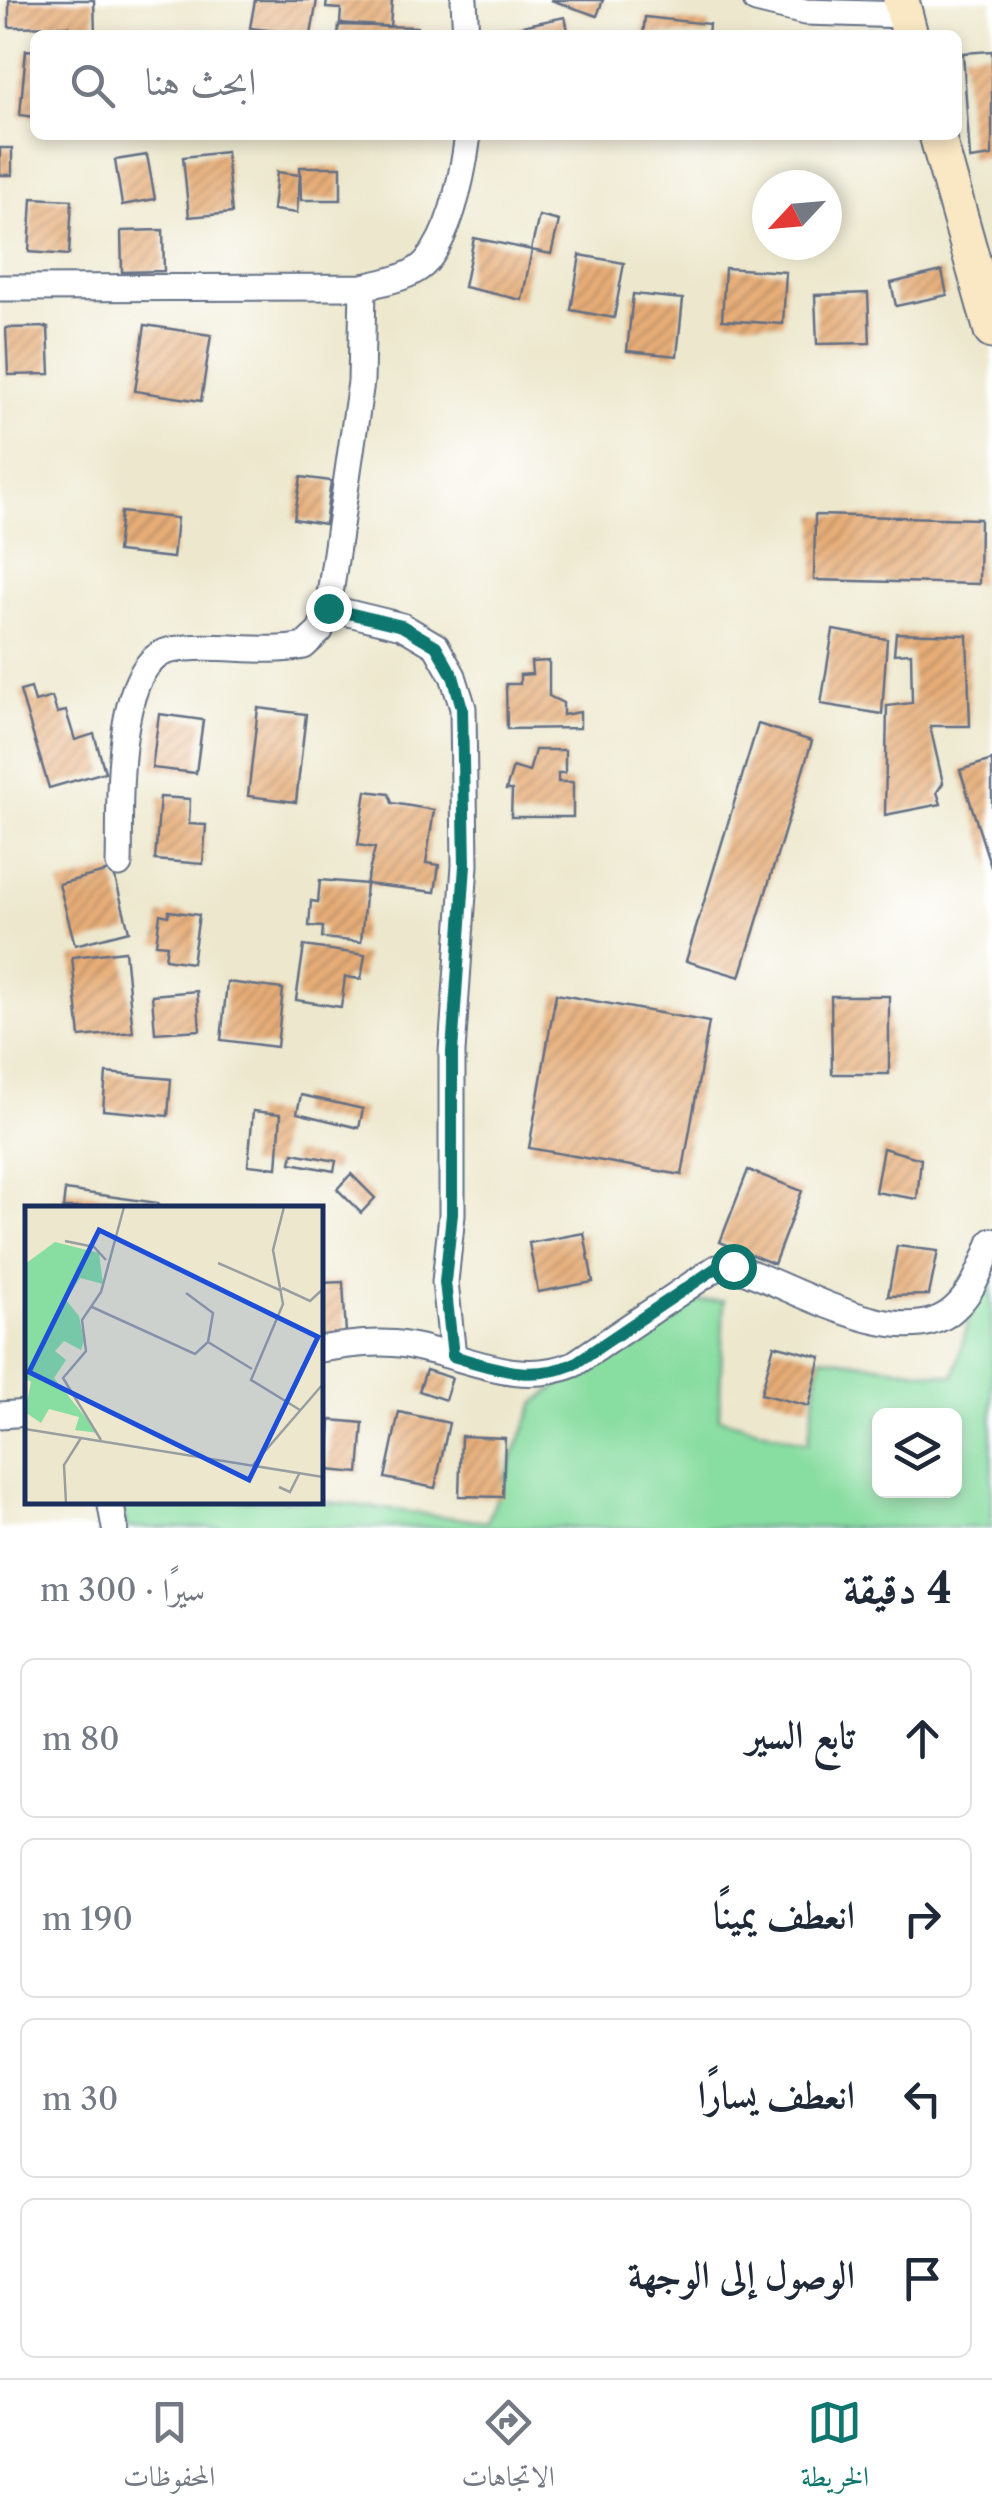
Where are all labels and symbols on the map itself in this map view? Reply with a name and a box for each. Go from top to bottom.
north arrow [752,170,842,260]
route end [306,586,352,632]
inset map [25,1206,322,1503]
route start [711,1244,757,1290]

